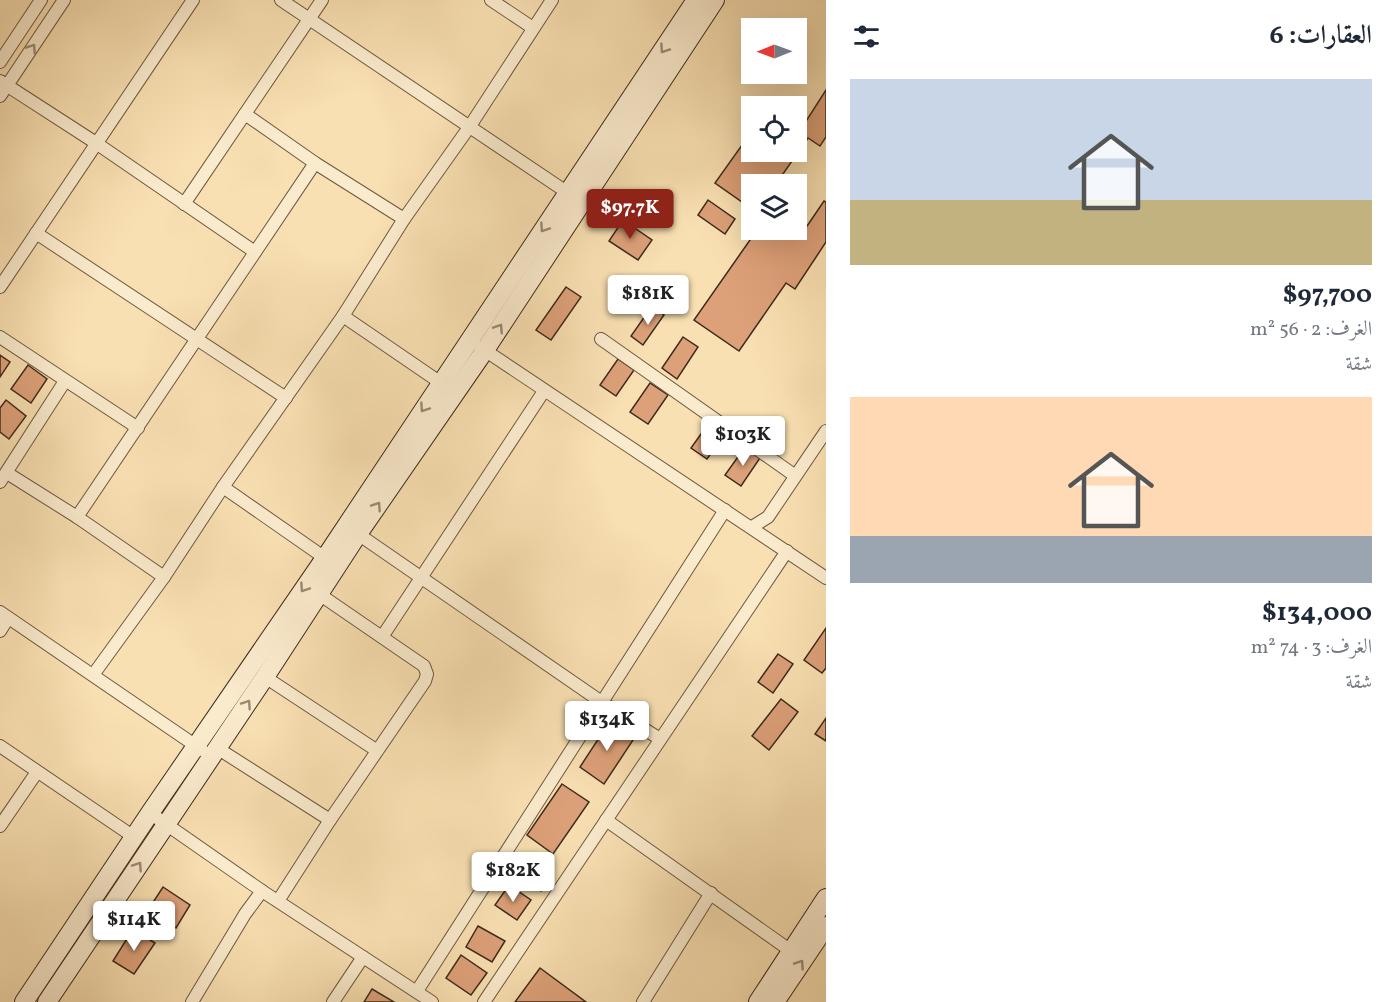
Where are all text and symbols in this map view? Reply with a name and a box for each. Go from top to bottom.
north arrow [741,18,807,84]
map controls [741,18,807,240]
text: العقارات: 6 [1270,18,1372,54]
icon: filters [850,20,883,53]
one-way arrow [660,42,671,53]
one-way arrow [25,44,36,55]
button: locate [741,96,807,162]
icon: home [1057,118,1165,226]
button: layers [741,174,807,240]
pin: $97.7K [581,189,679,240]
text: $97.7K [601,194,659,222]
one-way arrow [540,222,551,233]
pin: $181K [606,275,690,326]
text: $97,700 [1283,277,1372,313]
text: $181K [622,280,674,308]
text: الغرف: 2 · 56 m² [1250,316,1372,344]
one-way arrow [491,324,503,334]
text: شقة [1346,351,1372,379]
one-way arrow [420,401,431,412]
pin: $103K [701,416,785,467]
text: $103K [715,421,771,449]
icon: home [1057,436,1165,544]
one-way arrow [370,502,381,513]
one-way arrow [300,581,311,592]
text: $134,000 [1262,595,1372,631]
text: الغرف: 3 · 74 m² [1251,634,1372,662]
text: شقة [1346,669,1372,697]
one-way arrow [239,700,250,711]
pin: $134K [565,701,649,752]
text: $134K [579,706,635,734]
pin: $182K [471,852,555,903]
text: $182K [486,857,540,885]
one-way arrow [131,862,142,873]
pin: $114K [92,901,176,952]
text: $114K [107,906,161,934]
one-way arrow [793,959,804,970]

